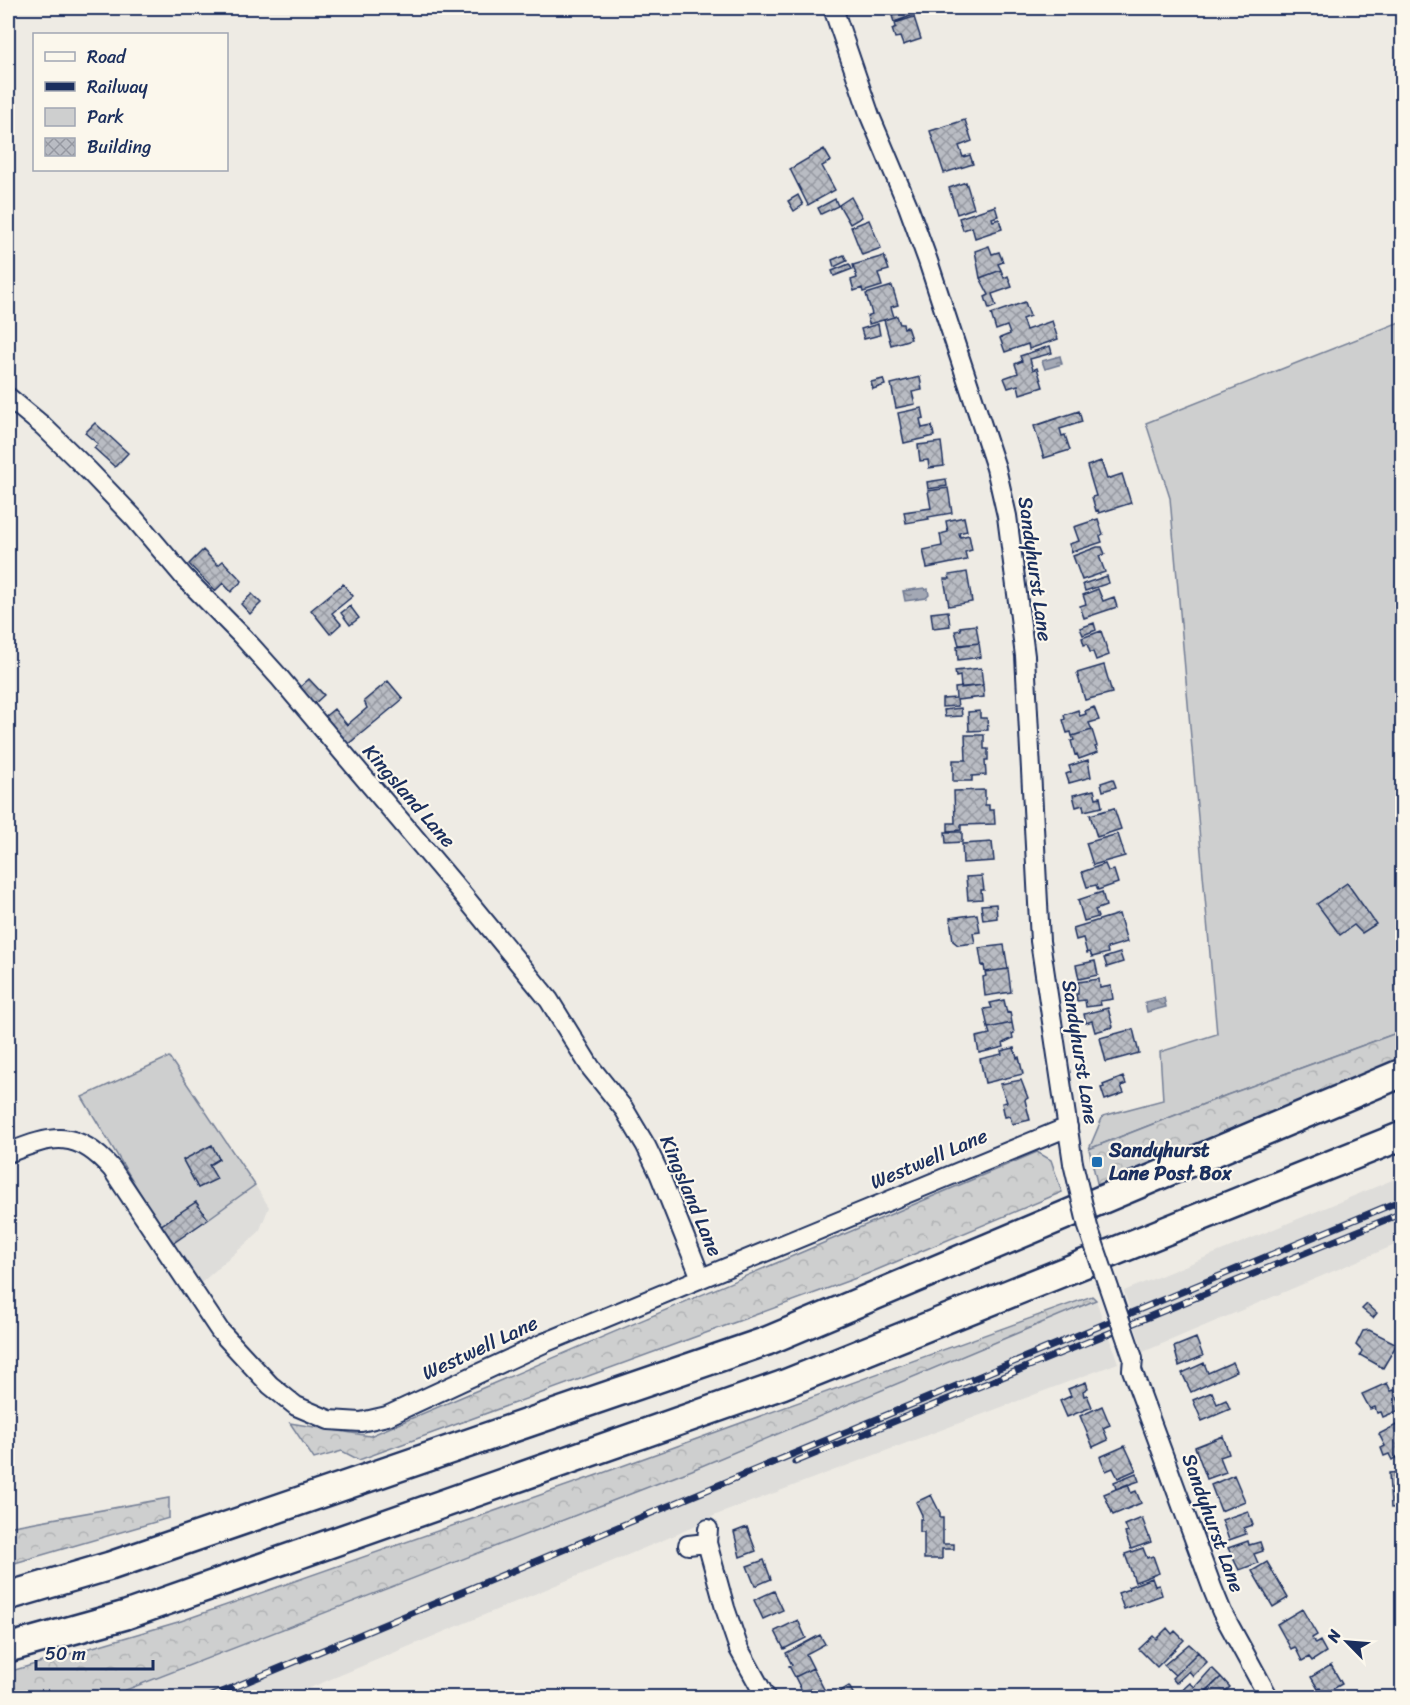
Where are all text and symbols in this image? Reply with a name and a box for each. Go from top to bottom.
legend [33,33,228,171]
text: Road [87,41,127,73]
text: Railway [87,71,149,103]
text: Park [87,101,124,133]
text: Building [87,131,151,163]
street label: Sandyhurst Lane [1008,494,1062,644]
street label: Kingsland Lane [353,736,465,856]
street label: Sandyhurst Lane [1051,977,1109,1127]
street label: Westwell Lane [865,1119,993,1199]
street label: Kingsland Lane [650,1130,732,1262]
place label: Sandyhurst Lane Post Box [1108,1133,1233,1191]
marker: Sandyhurst Lane Post Box [1090,1155,1104,1169]
street label: Westwell Lane [416,1306,544,1390]
street label: Sandyhurst Lane [1172,1448,1254,1598]
north arrow [1317,1612,1377,1672]
text: N [1318,1624,1350,1648]
scale bar [36,1633,153,1671]
text: 50 m [45,1638,86,1670]

